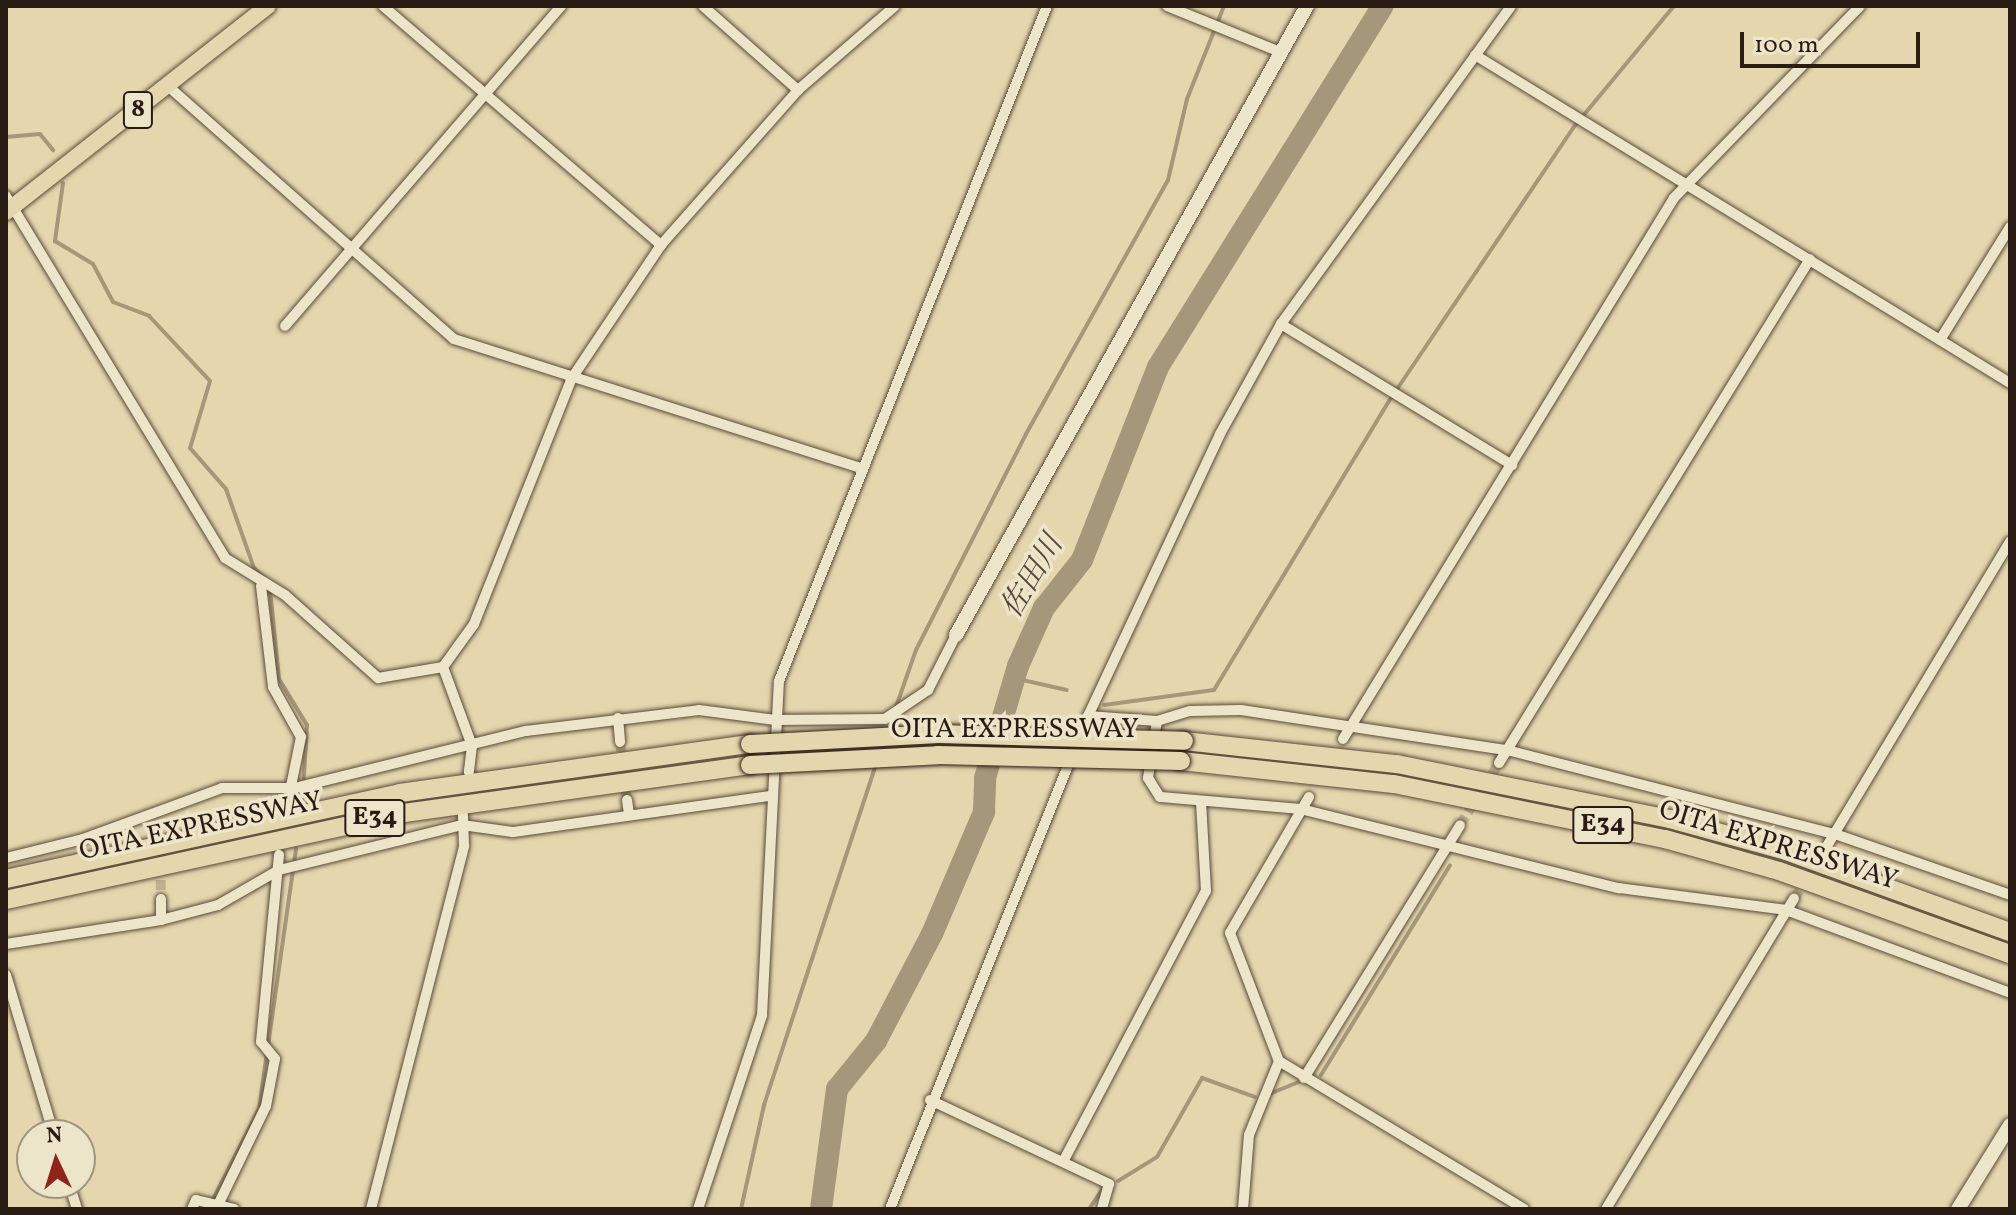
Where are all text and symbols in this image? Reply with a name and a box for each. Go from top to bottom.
scale bar [1744,16,1924,66]
text: 100 m [1754,29,1819,63]
road number: 8 [122,88,154,132]
water label: 佐田川 [994,529,1072,625]
street label: OITA EXPRESSWAY [891,713,1139,747]
street label: OITA EXPRESSWAY [76,785,326,869]
street label: OITA EXPRESSWAY [1655,794,1901,898]
road number: E34 [343,796,407,840]
road number: E34 [1571,803,1635,847]
north arrow [16,1119,96,1199]
text: N [45,1121,63,1153]

